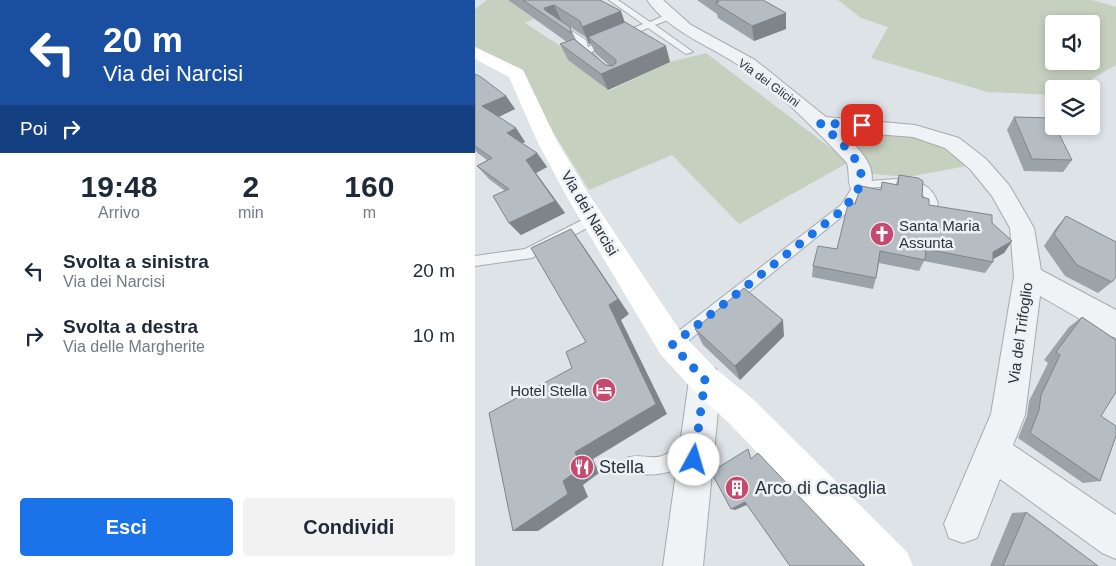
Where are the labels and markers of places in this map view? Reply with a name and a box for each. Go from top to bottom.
pin [841,104,883,146]
place label: Santa Maria Assunta [899,217,981,251]
church icon: Santa Maria Assunta [869,221,895,247]
hotel icon: Hotel Stella [591,377,617,403]
place label: Hotel Stella [510,382,588,399]
restaurant icon: Stella [569,454,595,480]
place label: Stella [599,457,645,477]
building icon: Arco di Casaglia [724,475,750,501]
place label: Arco di Casaglia [755,478,887,498]

